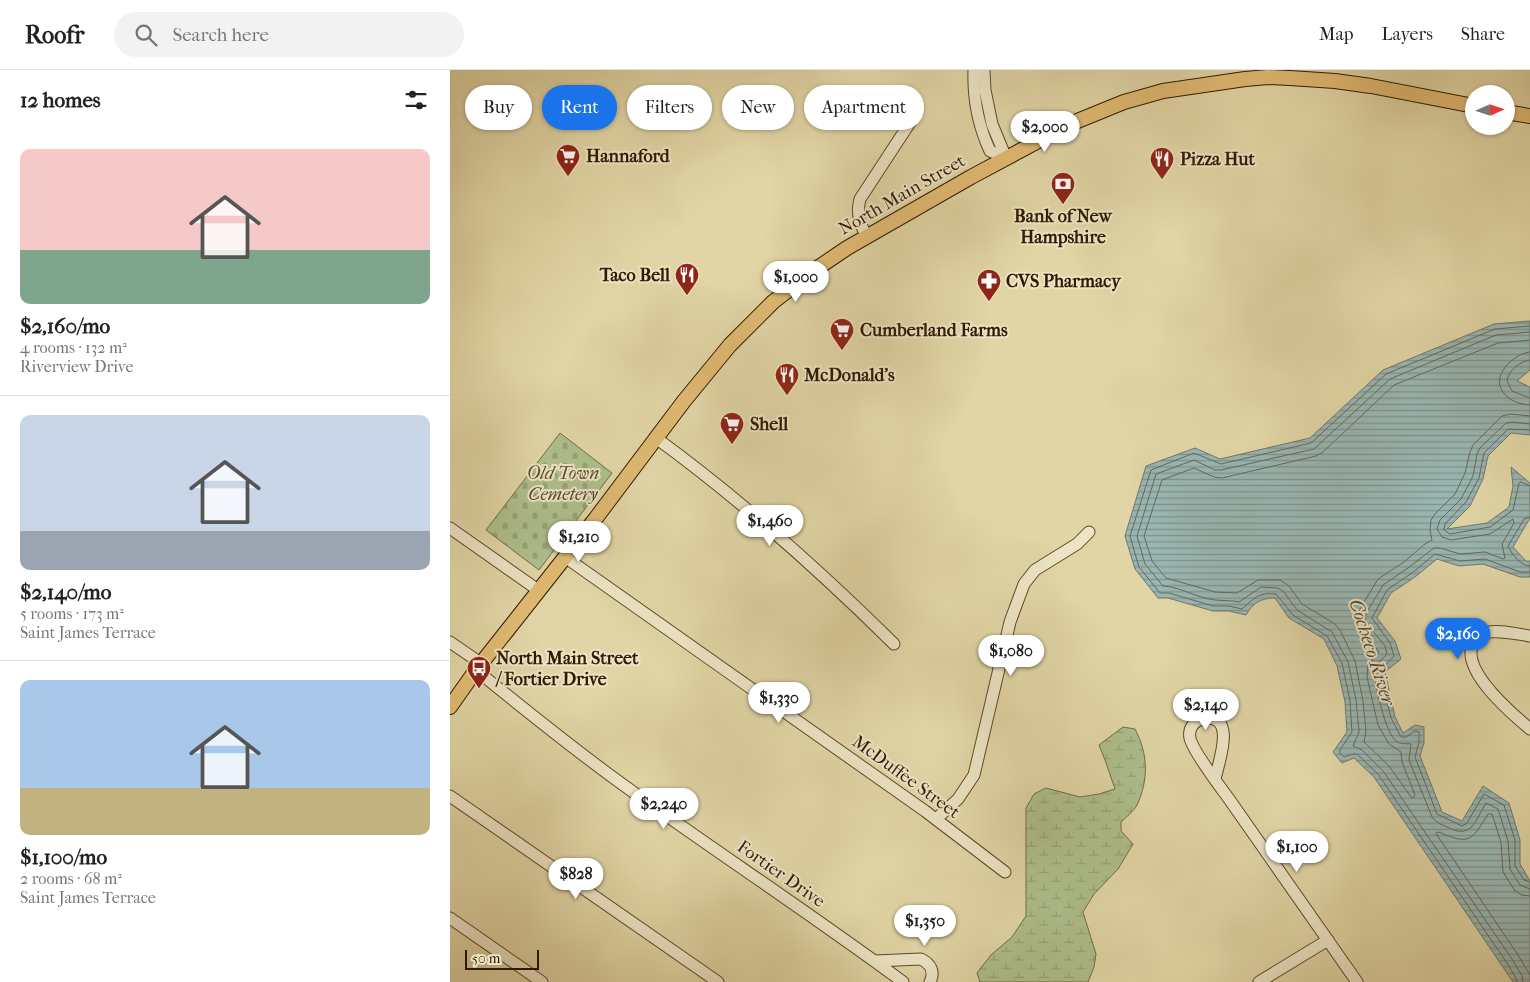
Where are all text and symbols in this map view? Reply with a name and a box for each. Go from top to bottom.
search box [114,12,464,57]
text: Roofr [25,21,84,49]
icon: search [132,21,160,49]
text: Search here [172,24,269,46]
text: Map [1319,24,1353,45]
text: Layers [1381,24,1433,45]
text: Share [1461,24,1505,45]
chip: Buy [465,85,532,130]
chip: Rent [542,85,617,130]
chip: Filters [627,85,712,130]
chip: New [722,85,794,130]
chip: Apartment [804,85,924,130]
north arrow [1465,85,1515,135]
map controls [1465,85,1515,135]
icon: filters [402,86,430,114]
text: 12 homes [20,88,101,112]
pin: $2,000 [1004,111,1086,153]
text: $2,000 [1022,117,1068,136]
supermarket icon: Hannaford [555,143,581,177]
place label: Hannaford [586,146,671,167]
restaurant icon: Pizza Hut [1149,146,1175,180]
place label: Pizza Hut [1180,149,1255,170]
street label: North Main Street [835,150,969,240]
bank icon: Bank of New Hampshire [1050,171,1076,205]
icon: home [180,182,270,272]
place label: Bank of New Hampshire [1014,206,1114,248]
pin: $1,000 [755,260,837,303]
restaurant icon: Taco Bell [674,262,700,296]
place label: Taco Bell [599,265,671,286]
text: $1,000 [774,267,818,286]
pharmacy icon: CVS Pharmacy [976,268,1002,302]
place label: CVS Pharmacy [1006,271,1122,292]
text: $2,160/mo [20,314,110,338]
supermarket icon: Cumberland Farms [829,317,855,351]
place label: Cumberland Farms [860,320,1008,341]
text: 4 rooms · 132 m² [20,338,127,357]
text: Riverview Drive [20,357,133,376]
restaurant icon: McDonald's [774,362,800,396]
place label: McDonald's [803,365,895,386]
supermarket icon: Shell [719,411,745,445]
place label: Shell [750,414,789,435]
icon: home [180,447,270,537]
park label: Old Town Cemetery [527,463,599,505]
pin: $1,460 [729,504,811,547]
text: $1,460 [747,511,793,530]
pin: $1,210 [538,520,620,563]
text: $1,210 [559,527,599,546]
text: $2,140/mo [20,580,111,604]
water label: Cocheco River [1344,596,1400,709]
text: 5 rooms · 173 m² [20,604,124,623]
pin: $2,160 [1417,618,1499,660]
text: Saint James Terrace [20,623,156,642]
text: $2,160 [1436,624,1480,643]
pin: $1,080 [970,634,1052,677]
text: $1,080 [989,641,1033,660]
place label: North Main Street / Fortier Drive [495,648,639,690]
bus stop icon: North Main Street / Fortier Drive [466,655,492,689]
pin: $1,330 [738,682,820,724]
text: $1,330 [759,688,799,707]
pin: $2,140 [1165,688,1247,731]
text: $2,140 [1184,695,1228,714]
icon: home [180,712,270,802]
street label: McDuffee Street [848,731,964,823]
pin: $2,240 [623,788,705,830]
text: $2,240 [641,794,687,813]
pin: $1,100 [1256,830,1338,873]
street label: Fortier Drive [733,836,829,912]
text: $1,100 [1276,837,1318,856]
text: $1,100/mo [20,845,107,869]
pin: $828 [546,858,606,900]
text: $828 [559,864,593,883]
text: 2 rooms · 68 m² [20,869,122,888]
text: Saint James Terrace [20,888,156,907]
pin: $1,350 [884,904,966,947]
text: $1,350 [905,911,945,930]
scale bar [465,947,539,970]
text: 50 m [472,950,500,967]

